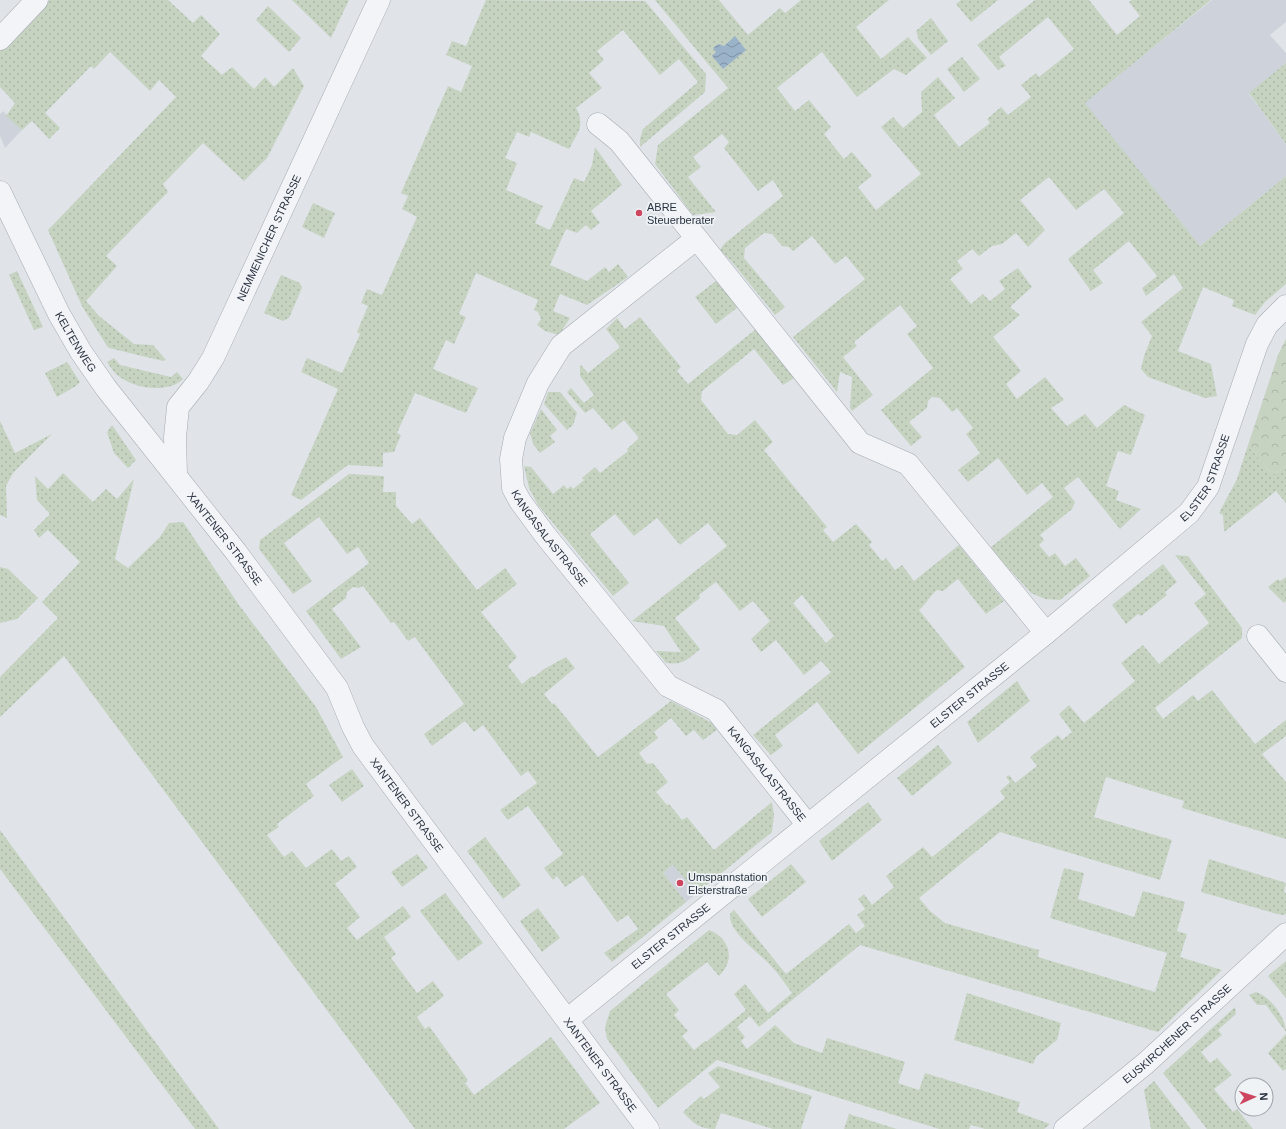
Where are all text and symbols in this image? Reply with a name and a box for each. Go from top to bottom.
street label: NEMMENICHER STRASSE [234,173,303,303]
place label: ABRE Steuerberater [647,201,715,226]
marker: ABRE Steuerberater [634,208,644,218]
street label: KELTENWEG [53,310,99,374]
street label: ELSTER STRASSE [1178,433,1232,524]
street label: KANGASALASTRASSE [509,488,590,589]
street label: XANTENER STRASSE [185,490,264,587]
street label: ELSTER STRASSE [928,660,1011,730]
street label: KANGASALASTRASSE [725,724,809,824]
street label: XANTENER STRASSE [368,755,446,854]
place label: Umspannstation Elsterstraße [688,871,768,896]
marker: Umspannstation Elsterstraße [675,878,685,888]
street label: ELSTER STRASSE [629,901,712,971]
street label: EUSKIRCHENER STRASSE [1120,982,1234,1086]
street label: XANTENER STRASSE [561,1015,639,1114]
north arrow [1234,1077,1274,1117]
text: N [1258,1092,1270,1101]

